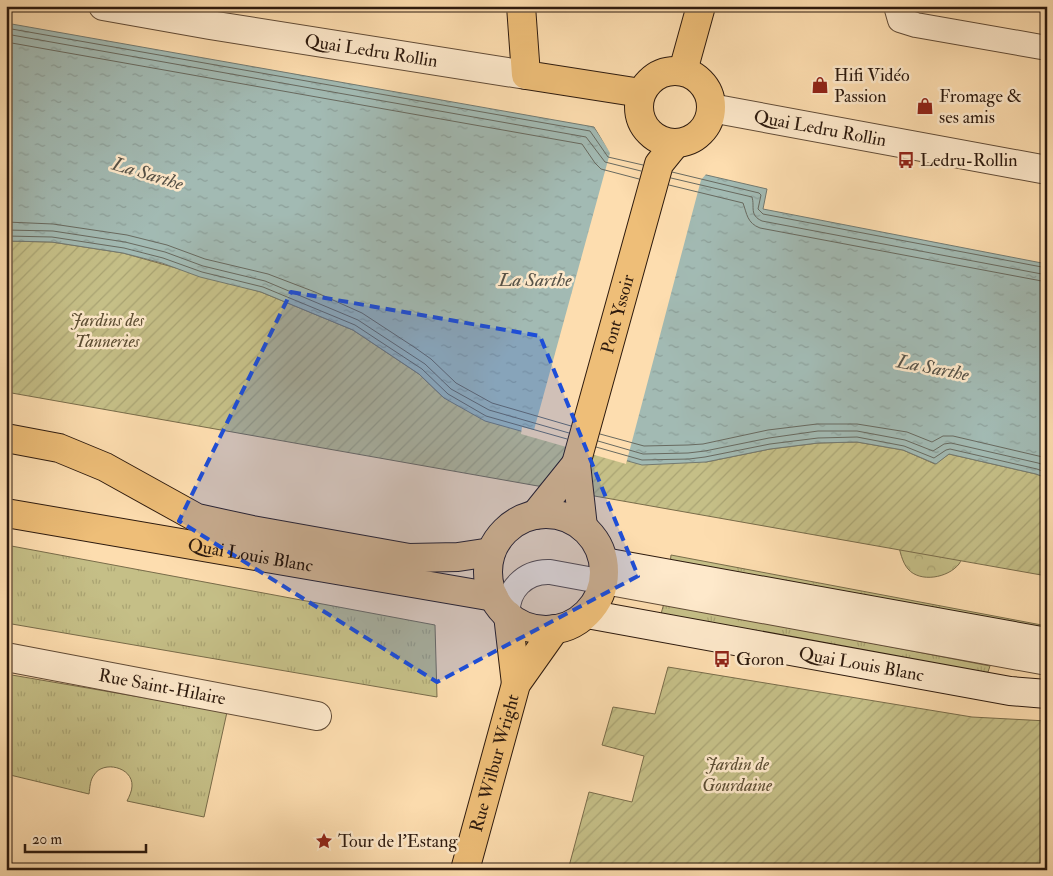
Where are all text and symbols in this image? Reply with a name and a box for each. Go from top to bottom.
street label: Quai Ledru Rollin [303,29,439,73]
place label: Hifi Vidéo Passion [834,64,910,108]
shop icon: Hifi Vidéo Passion [810,75,830,95]
place label: Fromage & ses amis [939,85,1022,129]
shop icon: Fromage & ses amis [915,96,935,116]
street label: Quai Ledru Rollin [752,105,888,152]
place label: Ledru-Rollin [920,149,1018,172]
bus stop icon: Ledru-Rollin [896,150,916,170]
water label: La Sarthe [108,152,187,196]
water label: La Sarthe [497,268,572,292]
street label: Pont Yssoir [596,272,640,356]
park label: Jardins des Tanneries [70,309,145,353]
water label: La Sarthe [894,349,972,387]
street label: Quai Louis Blanc [186,533,315,578]
street label: Quai Louis Blanc [797,642,926,687]
place label: Goron [736,648,784,671]
bus stop icon: Goron [712,649,732,669]
street label: Rue Saint-Hilaire [97,664,228,711]
street label: Rue Wilbur Wright [465,691,525,835]
park label: Jardin de Gourdaine [702,753,773,797]
scale bar [25,821,146,853]
text: 20 m [32,830,62,849]
place label: Tour de l'Estang [338,830,459,853]
place icon: Tour de l'Estang [314,831,334,851]

